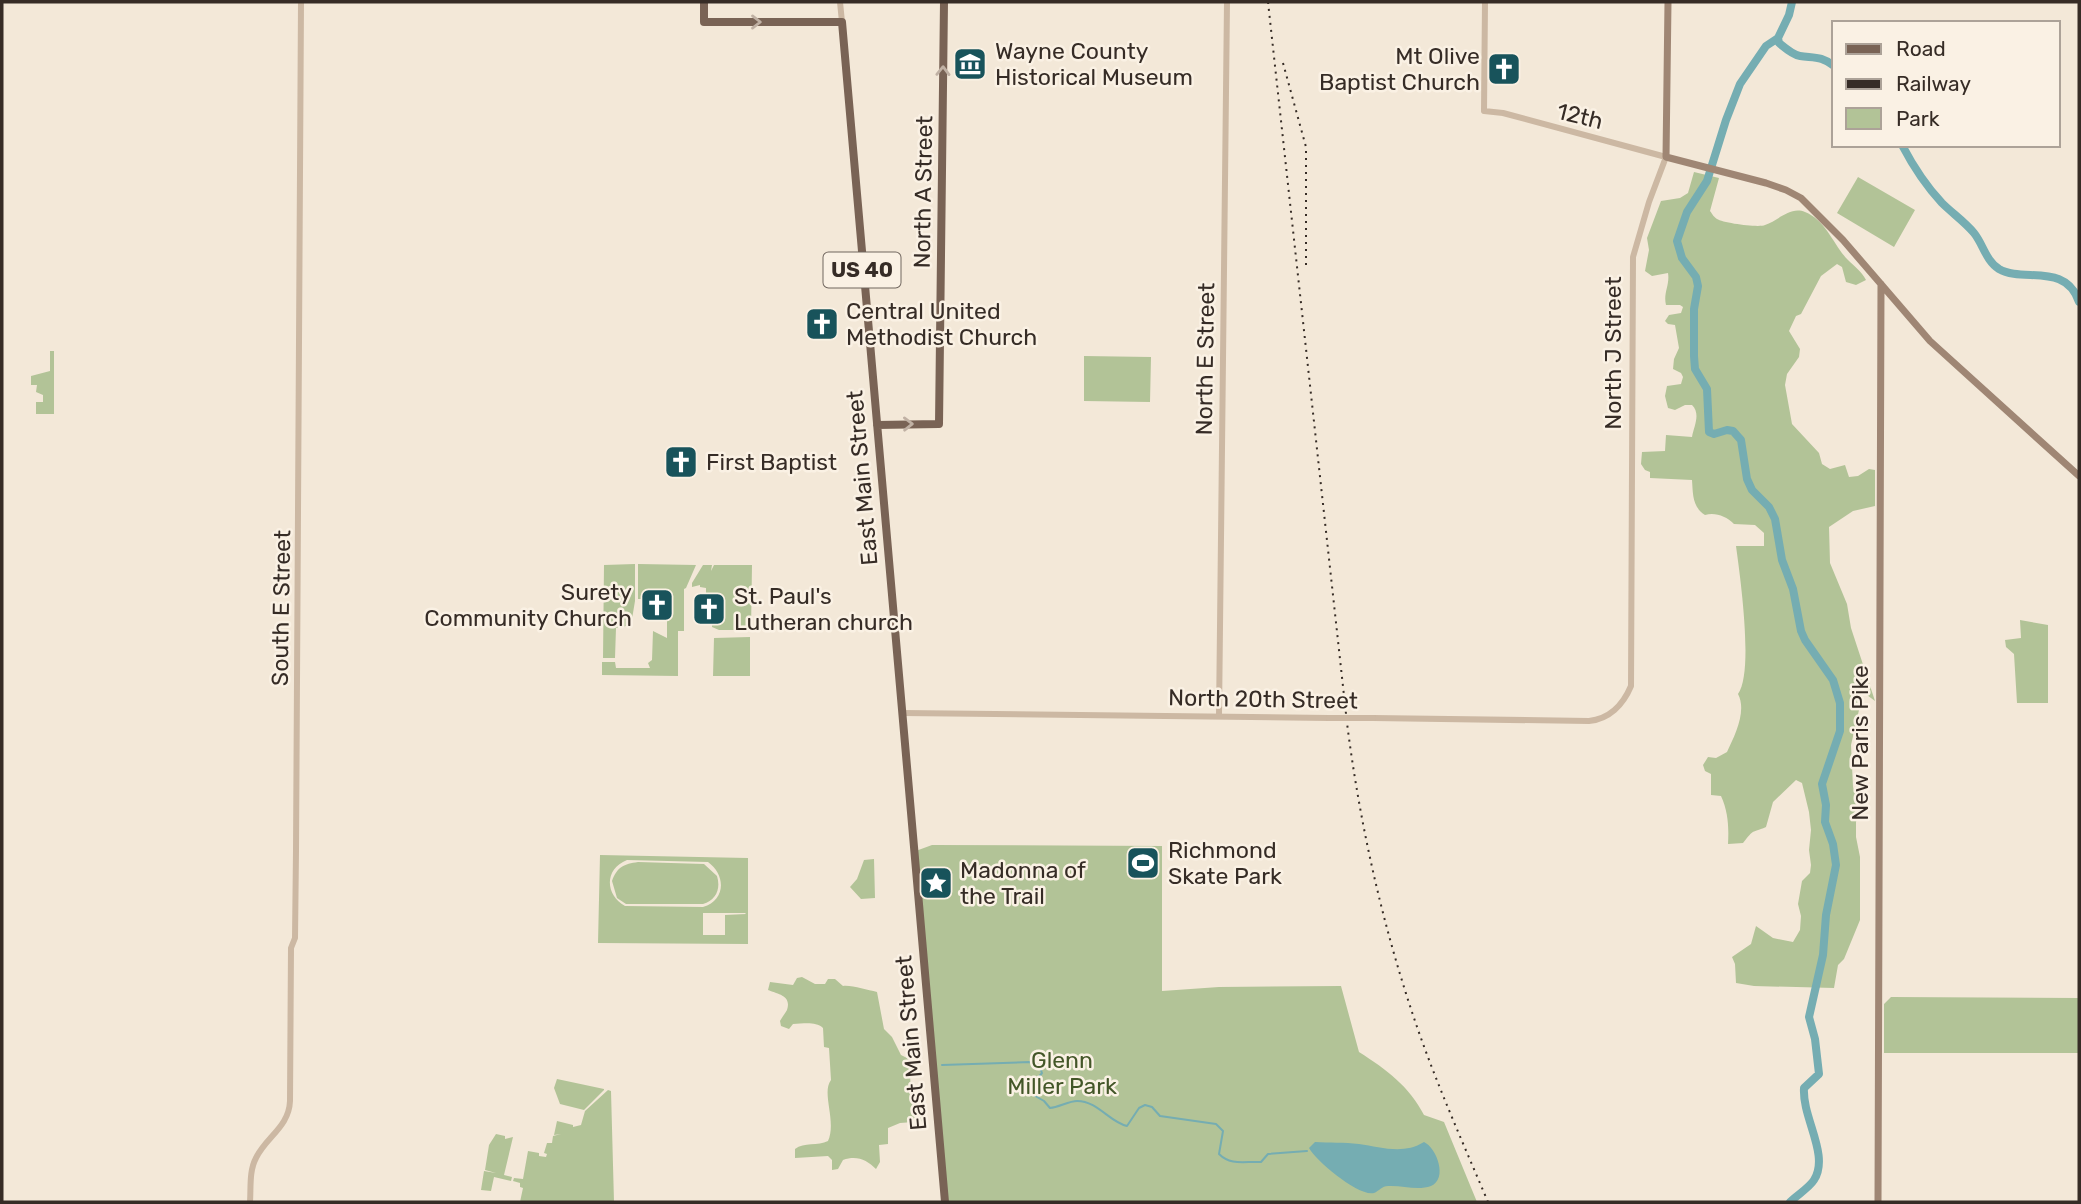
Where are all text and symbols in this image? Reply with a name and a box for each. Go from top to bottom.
one-way arrow [751,14,762,30]
legend [1832,21,2060,147]
text: Road [1896,36,1946,61]
place label: Wayne County Historical Museum [995,37,1193,91]
place label: Mt Olive Baptist Church [1319,42,1480,96]
museum icon: Wayne County Historical Museum [951,45,989,83]
church icon: Mt Olive Baptist Church [1485,50,1523,88]
one-way arrow [935,65,951,75]
text: Railway [1896,71,1971,96]
street label: 12th [1554,97,1606,135]
text: Park [1896,106,1940,131]
street label: North A Street [908,115,938,269]
road number: US 40 [824,252,900,288]
street label: North J Street [1599,276,1627,430]
street label: North E Street [1190,282,1220,436]
place label: Central United Methodist Church [846,297,1037,351]
church icon: Central United Methodist Church [803,305,841,343]
street label: East Main Street [840,389,884,567]
one-way arrow [903,417,914,432]
church icon: First Baptist [662,443,700,481]
place label: First Baptist [706,448,837,476]
street label: South E Street [266,530,296,686]
place label: Surety Community Church [424,578,632,632]
place label: St. Paul's Lutheran church [734,582,913,636]
church icon: Surety Community Church [638,586,676,624]
church icon: St. Paul's Lutheran church [690,590,728,628]
street label: New Paris Pike [1846,665,1874,821]
street label: North 20th Street [1168,683,1358,715]
place label: Richmond Skate Park [1168,836,1282,890]
sports icon: Richmond Skate Park [1124,844,1162,882]
place label: Madonna of the Trail [960,856,1086,910]
place icon: Madonna of the Trail [917,864,955,902]
street label: East Main Street [889,954,933,1132]
park label: Glenn Miller Park [1007,1046,1117,1100]

